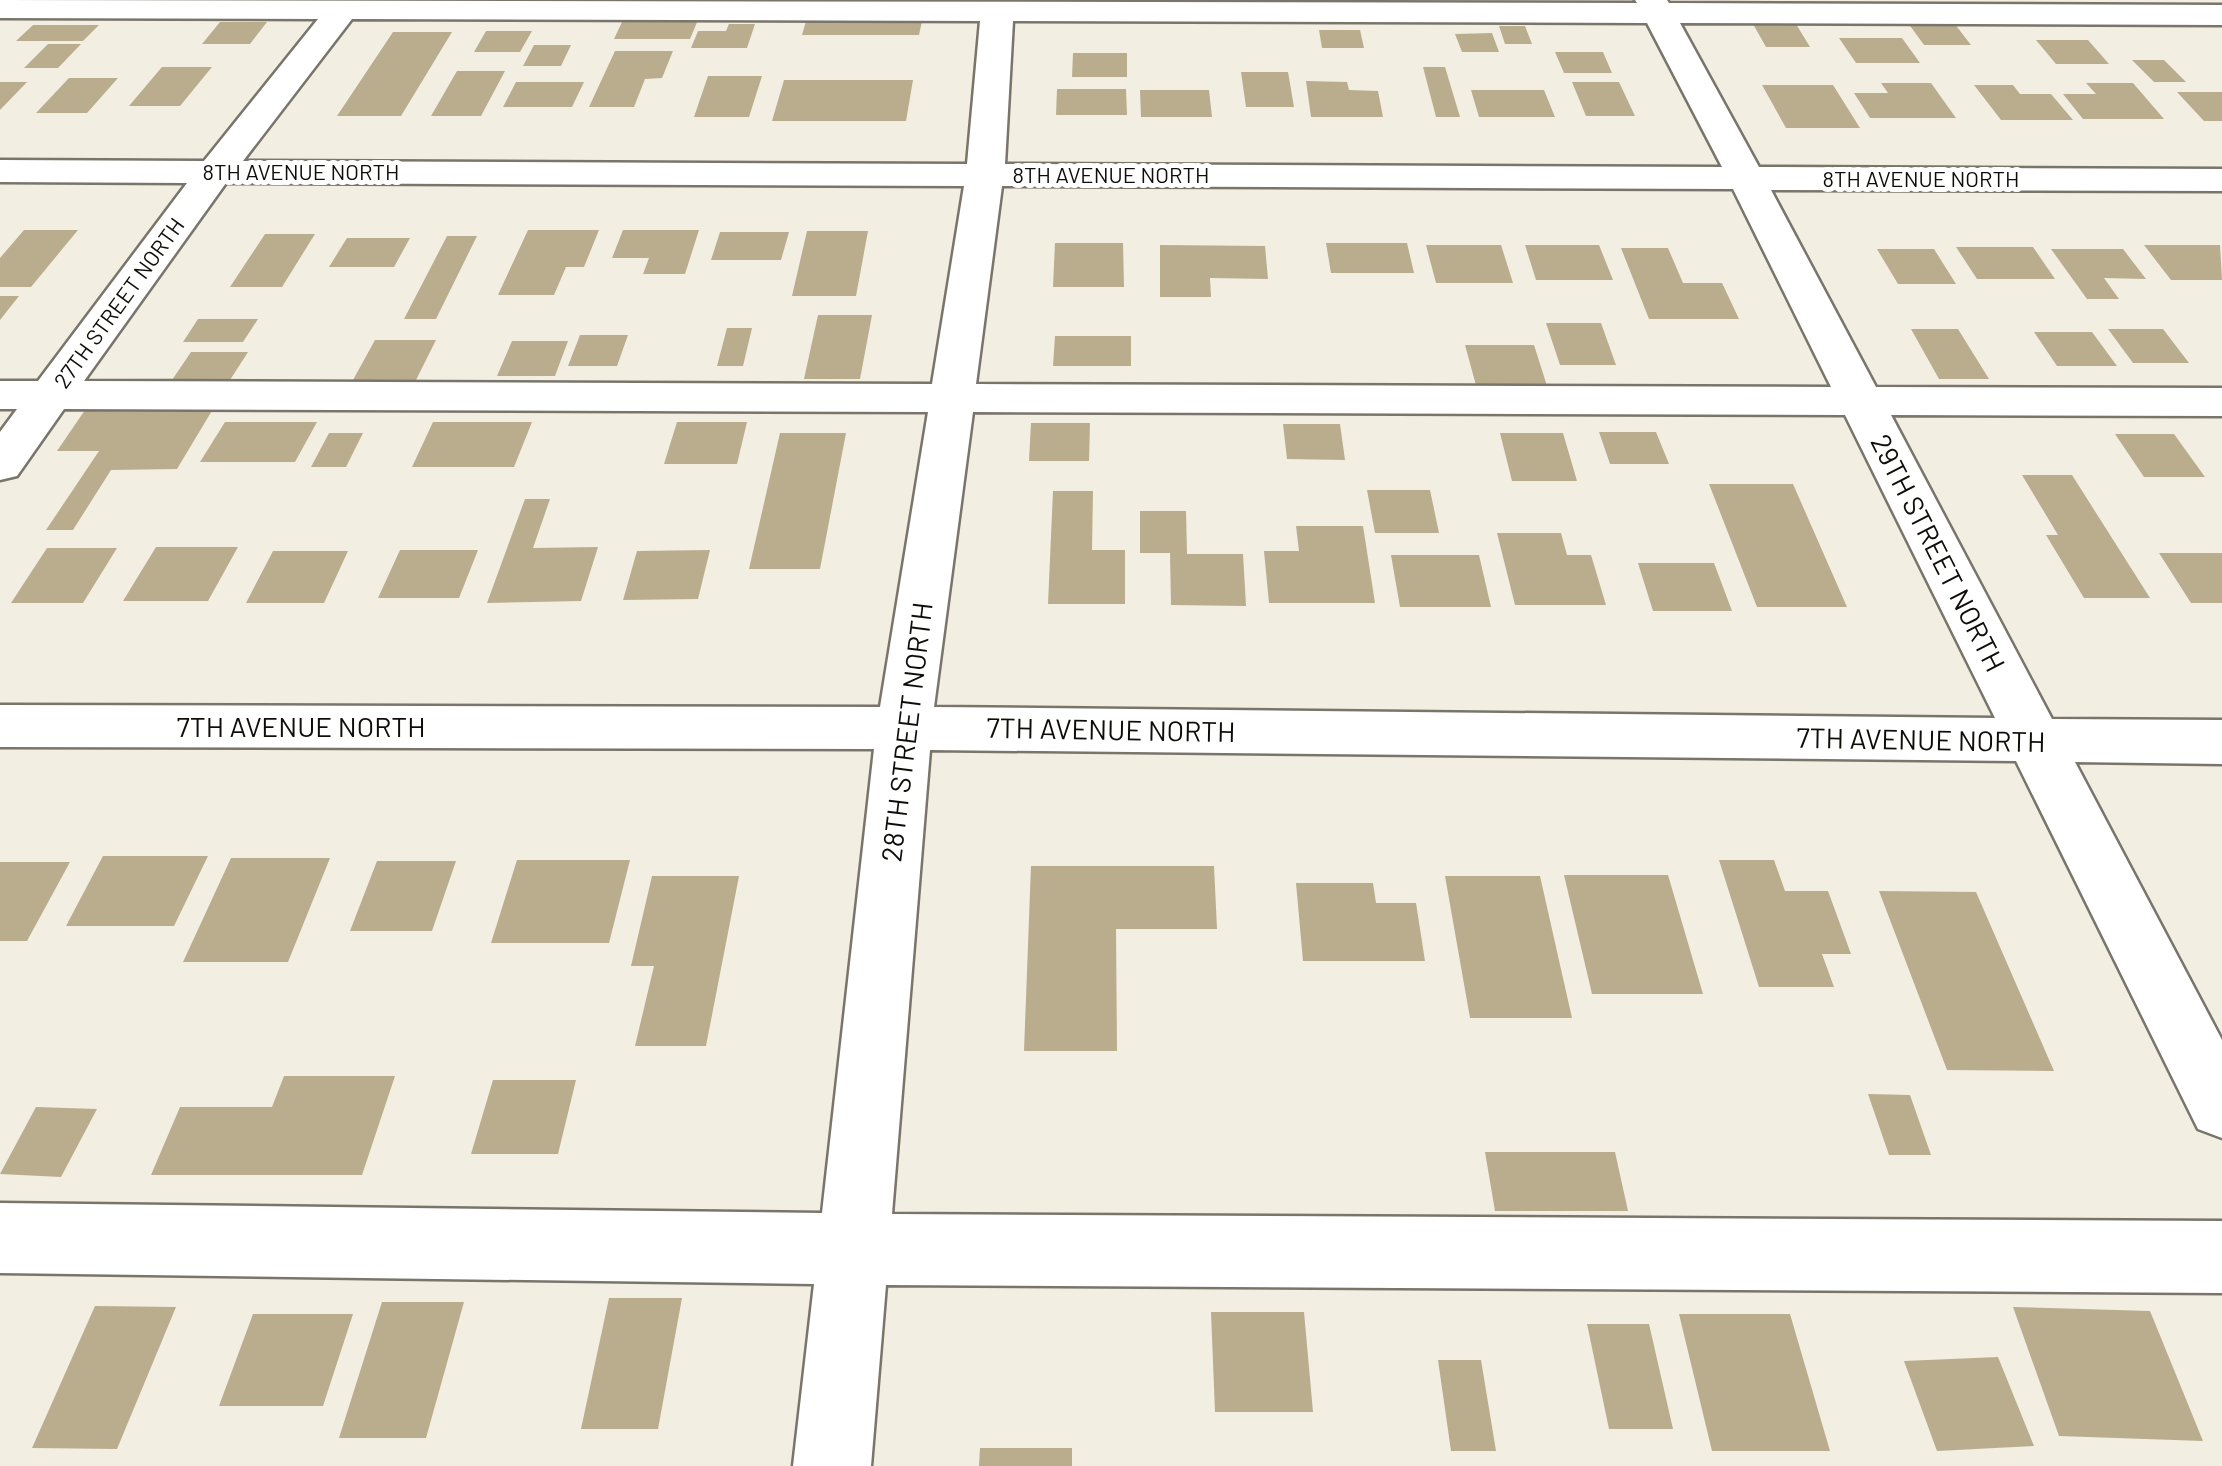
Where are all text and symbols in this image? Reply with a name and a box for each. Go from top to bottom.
street label: 8TH AVENUE NORTH [203,158,399,184]
street label: 8TH AVENUE NORTH [1013,161,1209,187]
street label: 8TH AVENUE NORTH [1823,165,2019,191]
street label: 27TH STREET NORTH [48,212,189,393]
street label: 29TH STREET NORTH [1864,428,2013,677]
street label: 28TH STREET NORTH [873,600,939,864]
street label: 7TH AVENUE NORTH [176,709,426,743]
street label: 7TH AVENUE NORTH [986,710,1236,748]
street label: 7TH AVENUE NORTH [1796,720,2046,758]

